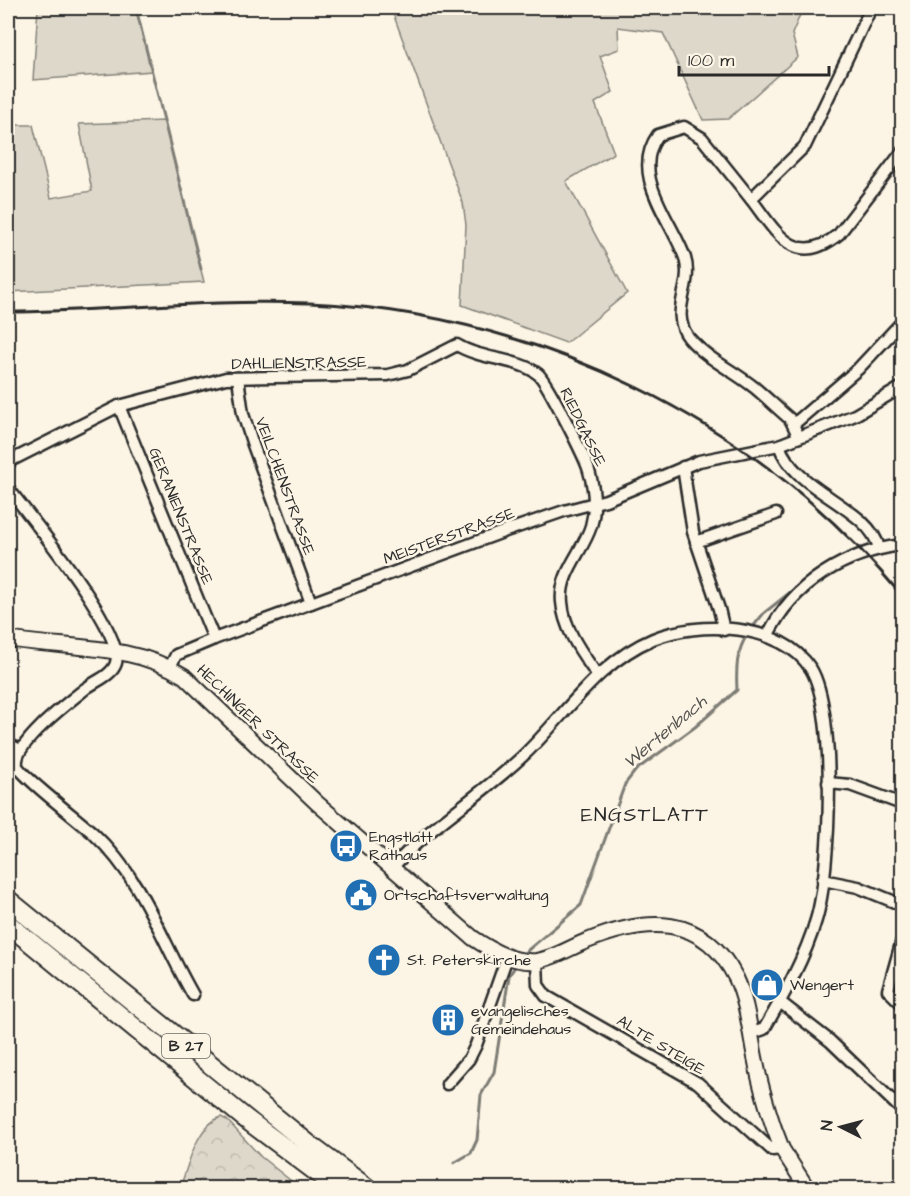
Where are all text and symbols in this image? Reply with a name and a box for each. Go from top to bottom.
scale bar [679,39,829,77]
text: 100 m [688,48,734,73]
street label: DAHLIENSTRASSE [231,351,367,375]
street label: RIEDGASSE [554,384,612,471]
street label: VEILCHENSTRASSE [250,414,320,559]
street label: GERANIENSTRASSE [143,444,219,588]
street label: MEISTERSTRASSE [380,502,518,570]
street label: HECHINGER STRASSE [192,659,325,789]
water label: Wertenbach [618,689,713,774]
district label: ENGSTLATT [581,801,709,829]
place label: Engstlatt Rathaus [369,826,433,866]
bus stop icon: Engstlatt Rathaus [328,828,364,864]
public building icon: Ortschaftsverwaltung [343,877,379,913]
place label: Ortschaftsverwaltung [384,884,548,907]
church icon: St. Peterskirche [366,942,402,978]
place label: St. Peterskirche [407,949,531,971]
shop icon: Wengert [749,967,785,1003]
place label: Wengert [790,974,854,997]
place label: evangelisches Gemeindehaus [471,1000,571,1040]
building icon: evangelisches Gemeindehaus [430,1002,466,1038]
street label: ALTE STEIGE [613,1010,710,1080]
road number: B 27 [162,1034,210,1058]
north arrow [811,1097,871,1157]
text: N [816,1119,839,1132]

